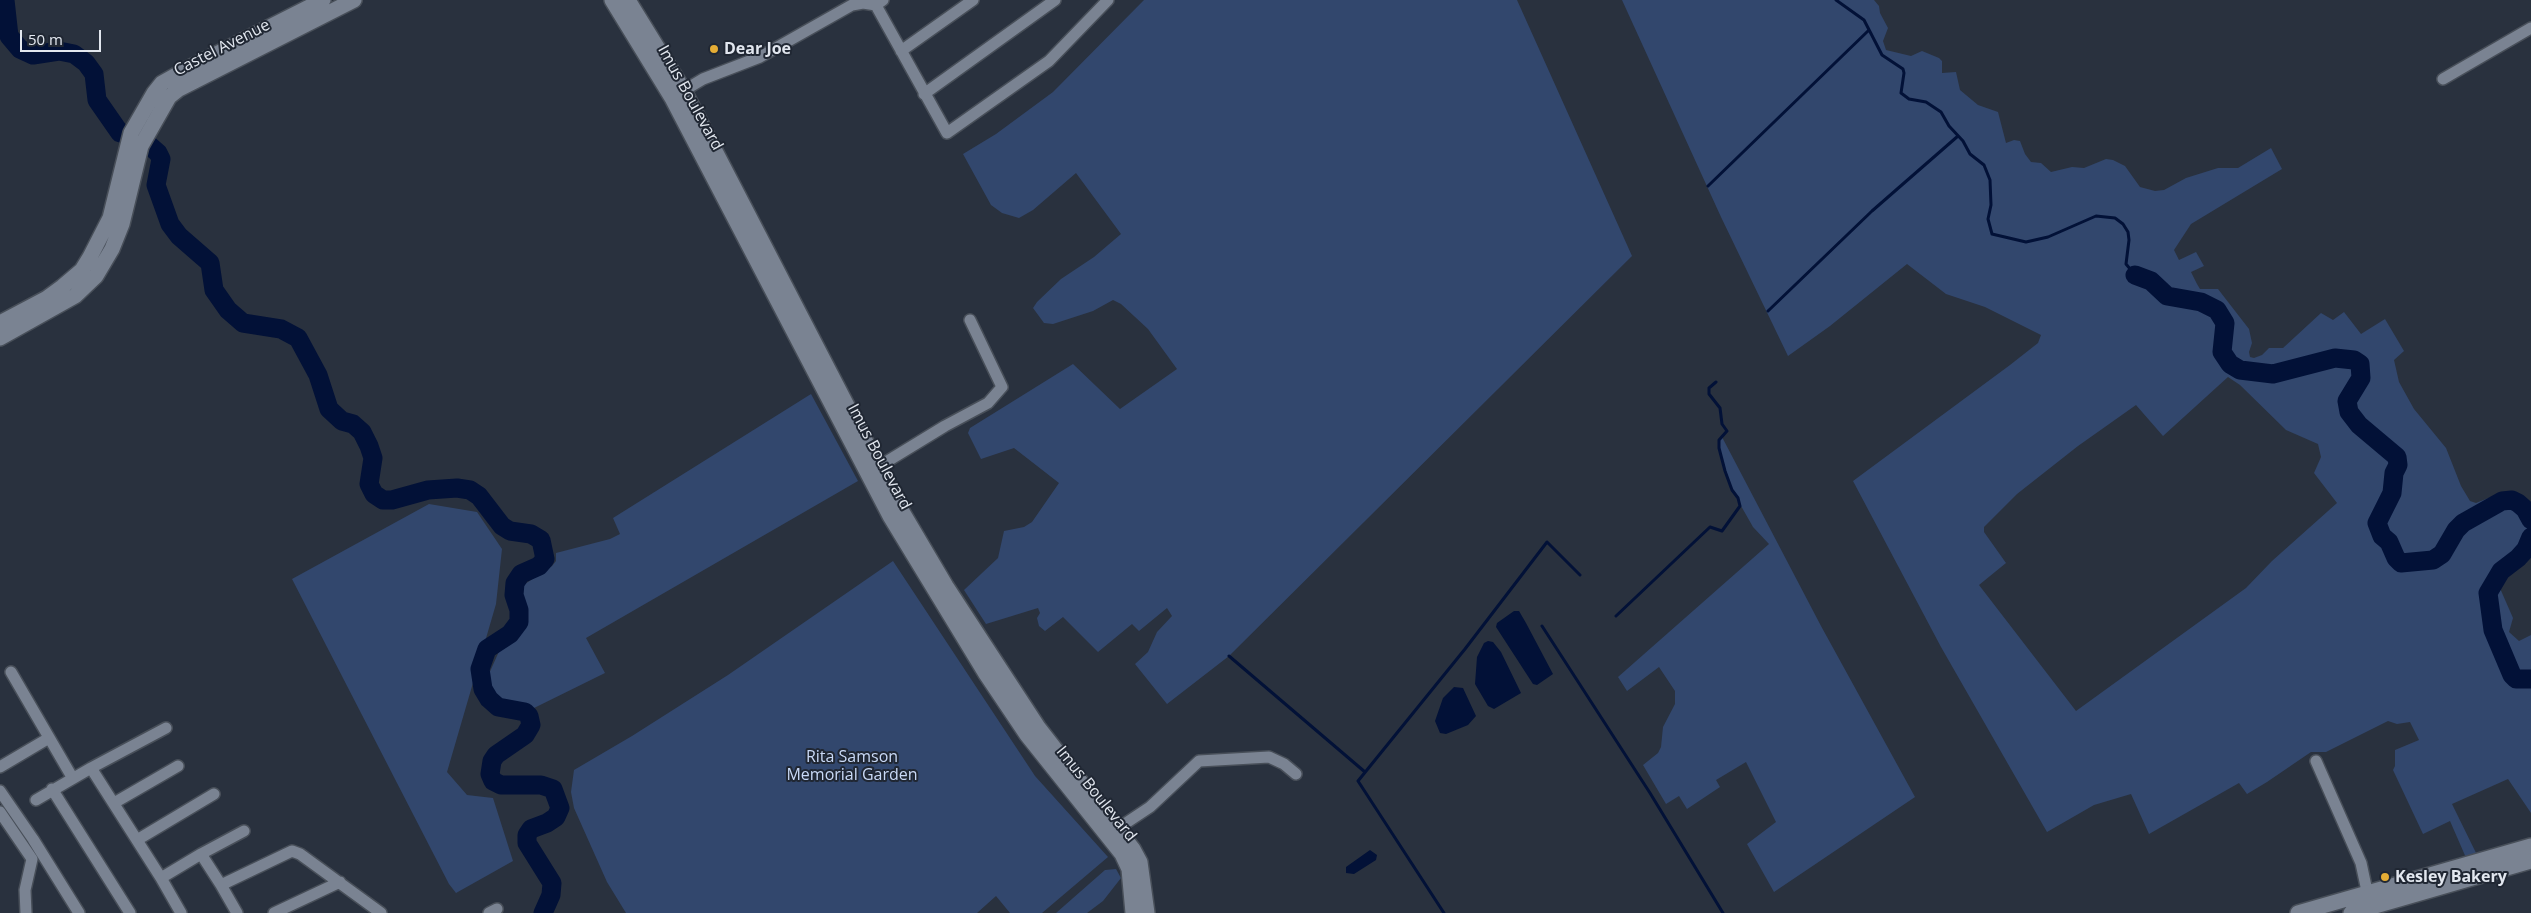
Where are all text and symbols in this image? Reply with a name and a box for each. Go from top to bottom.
street label: Castel Avenue [171,16,273,80]
scale bar [22,20,104,52]
text: 50 m [28,29,63,49]
place label: Dear Joe [724,39,791,59]
street label: Imus Boulevard [653,42,727,154]
marker: Dear Joe [708,43,720,55]
street label: Imus Boulevard [843,401,915,513]
street label: Imus Boulevard [1052,743,1140,845]
park label: Rita Samson Memorial Garden [786,747,918,785]
place label: Kesley Bakery [2395,867,2507,887]
marker: Kesley Bakery [2379,871,2391,883]

